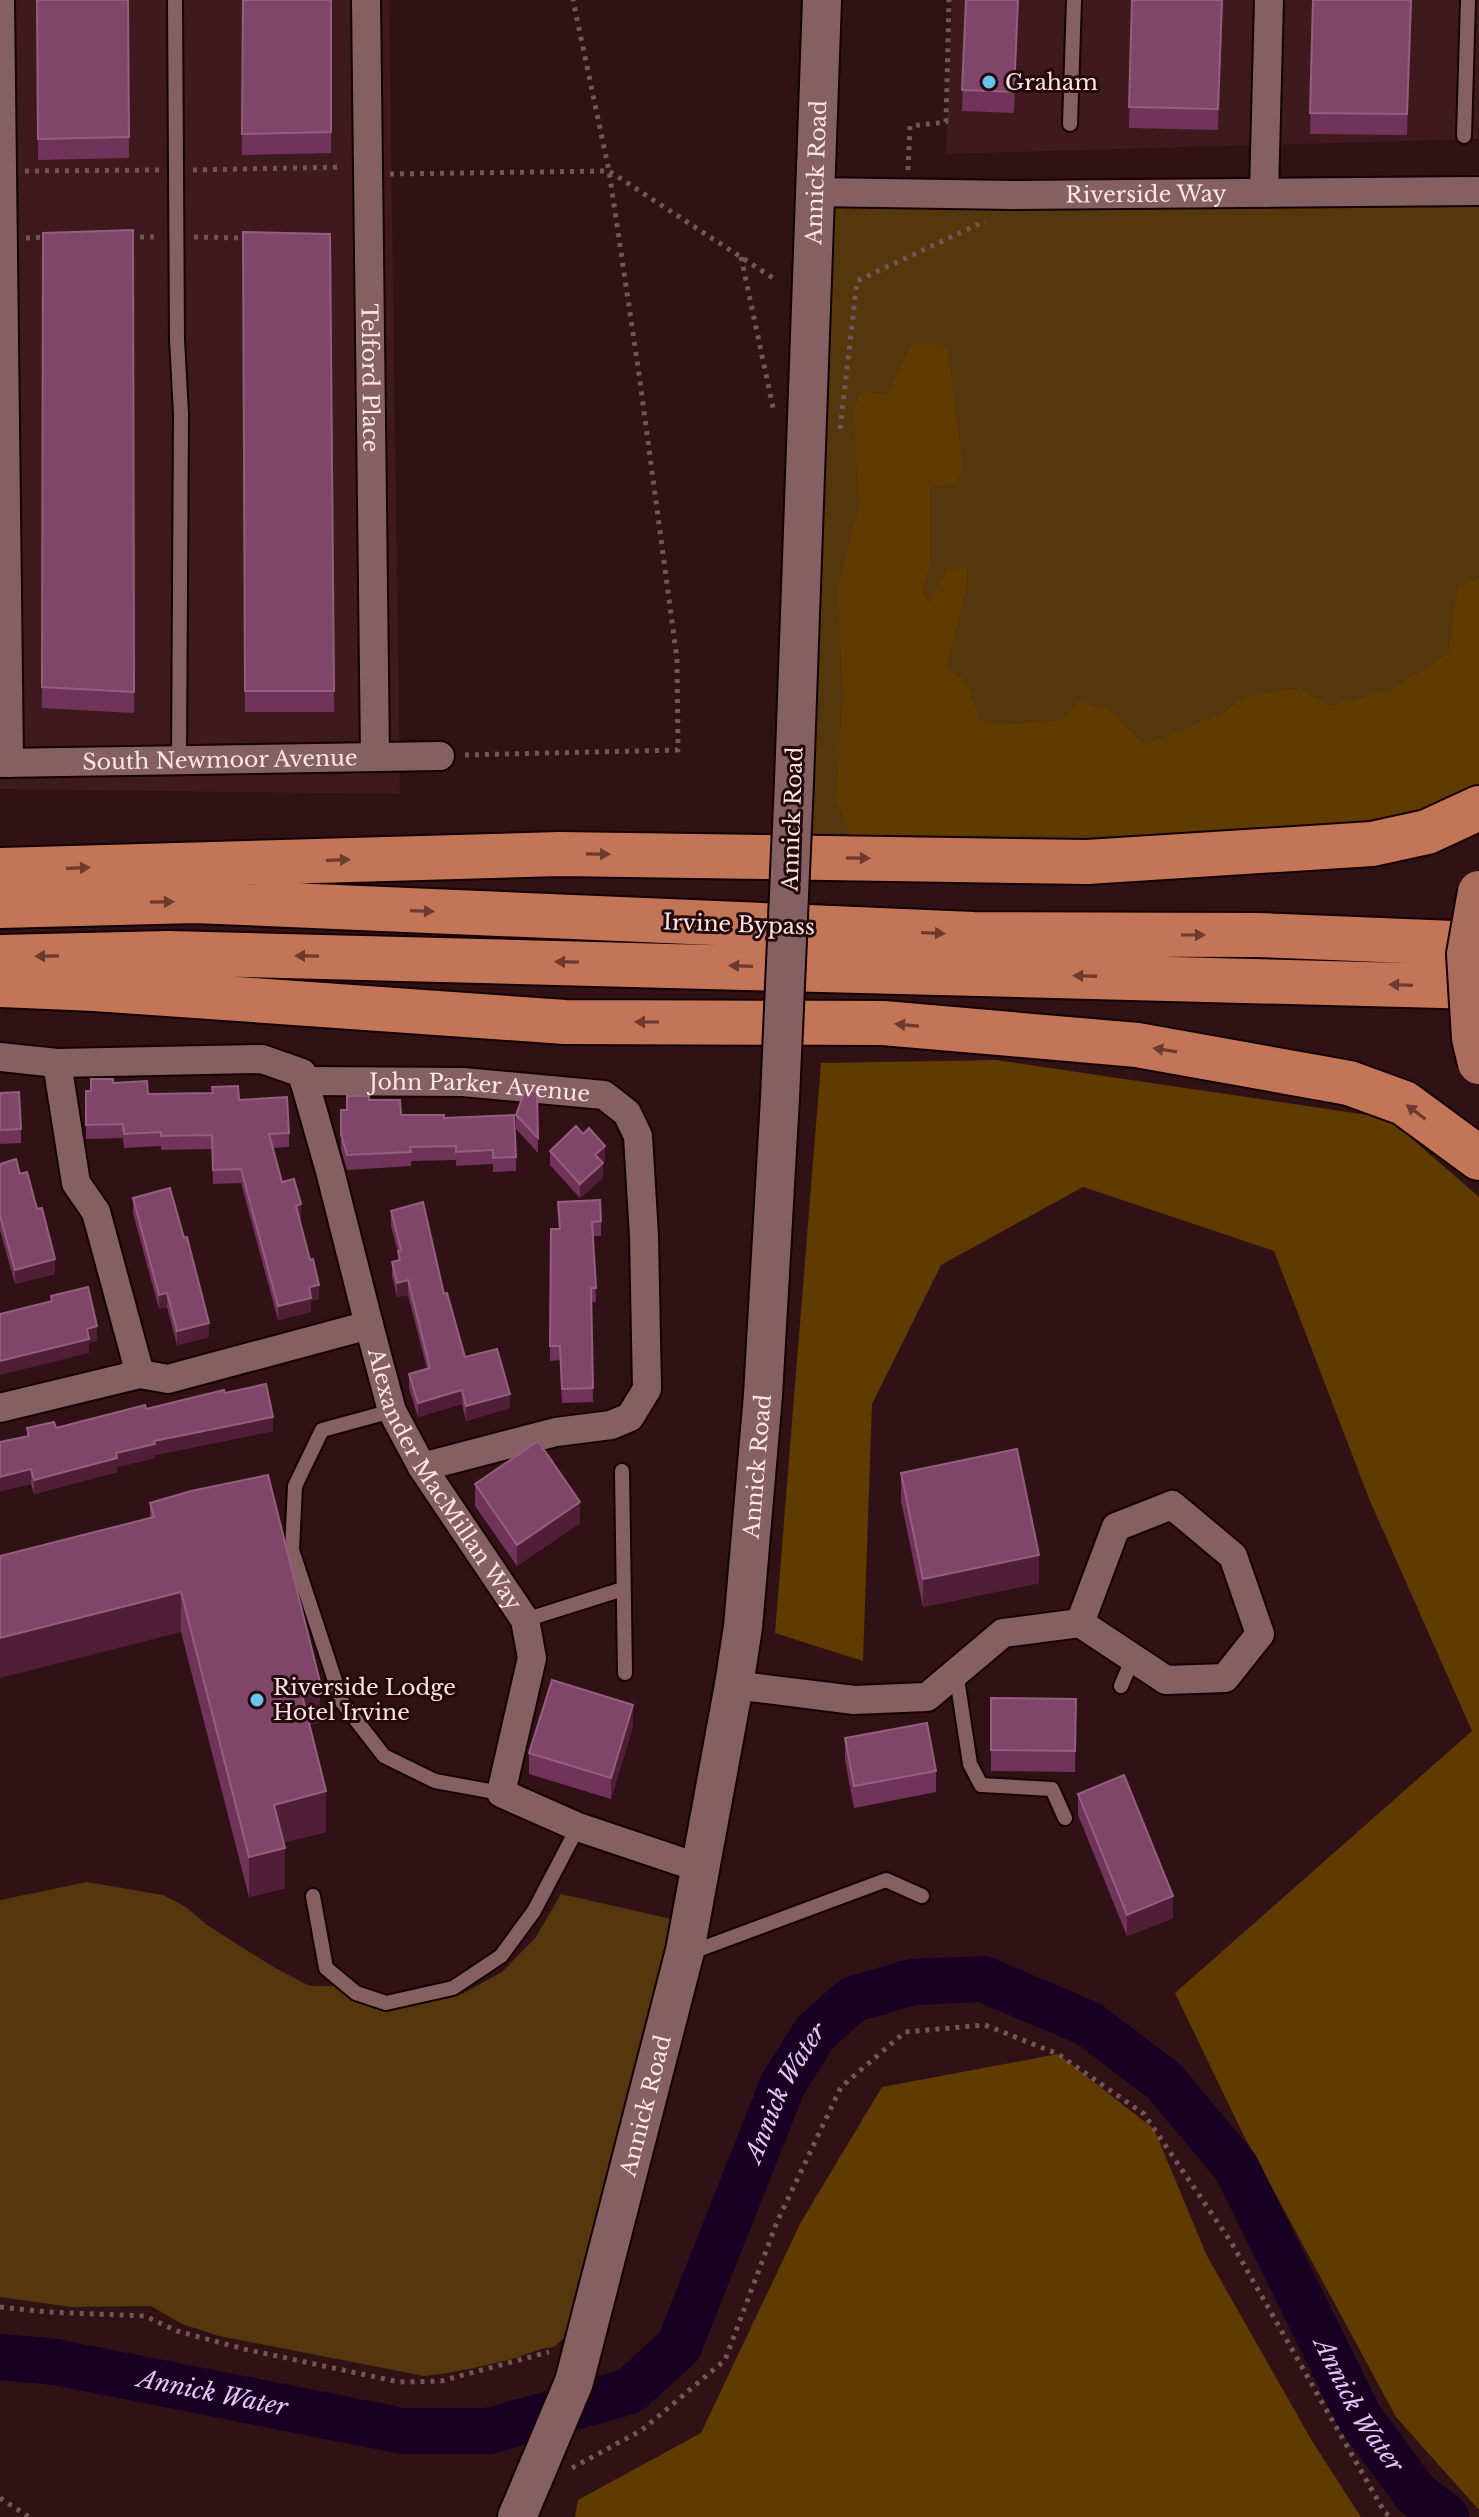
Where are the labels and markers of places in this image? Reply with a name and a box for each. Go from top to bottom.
place label: Graham [1005,69,1098,96]
marker: Graham [980,73,998,91]
place label: Riverside Lodge Hotel Irvine [273,1674,456,1726]
marker: Riverside Lodge Hotel Irvine [248,1691,266,1709]

